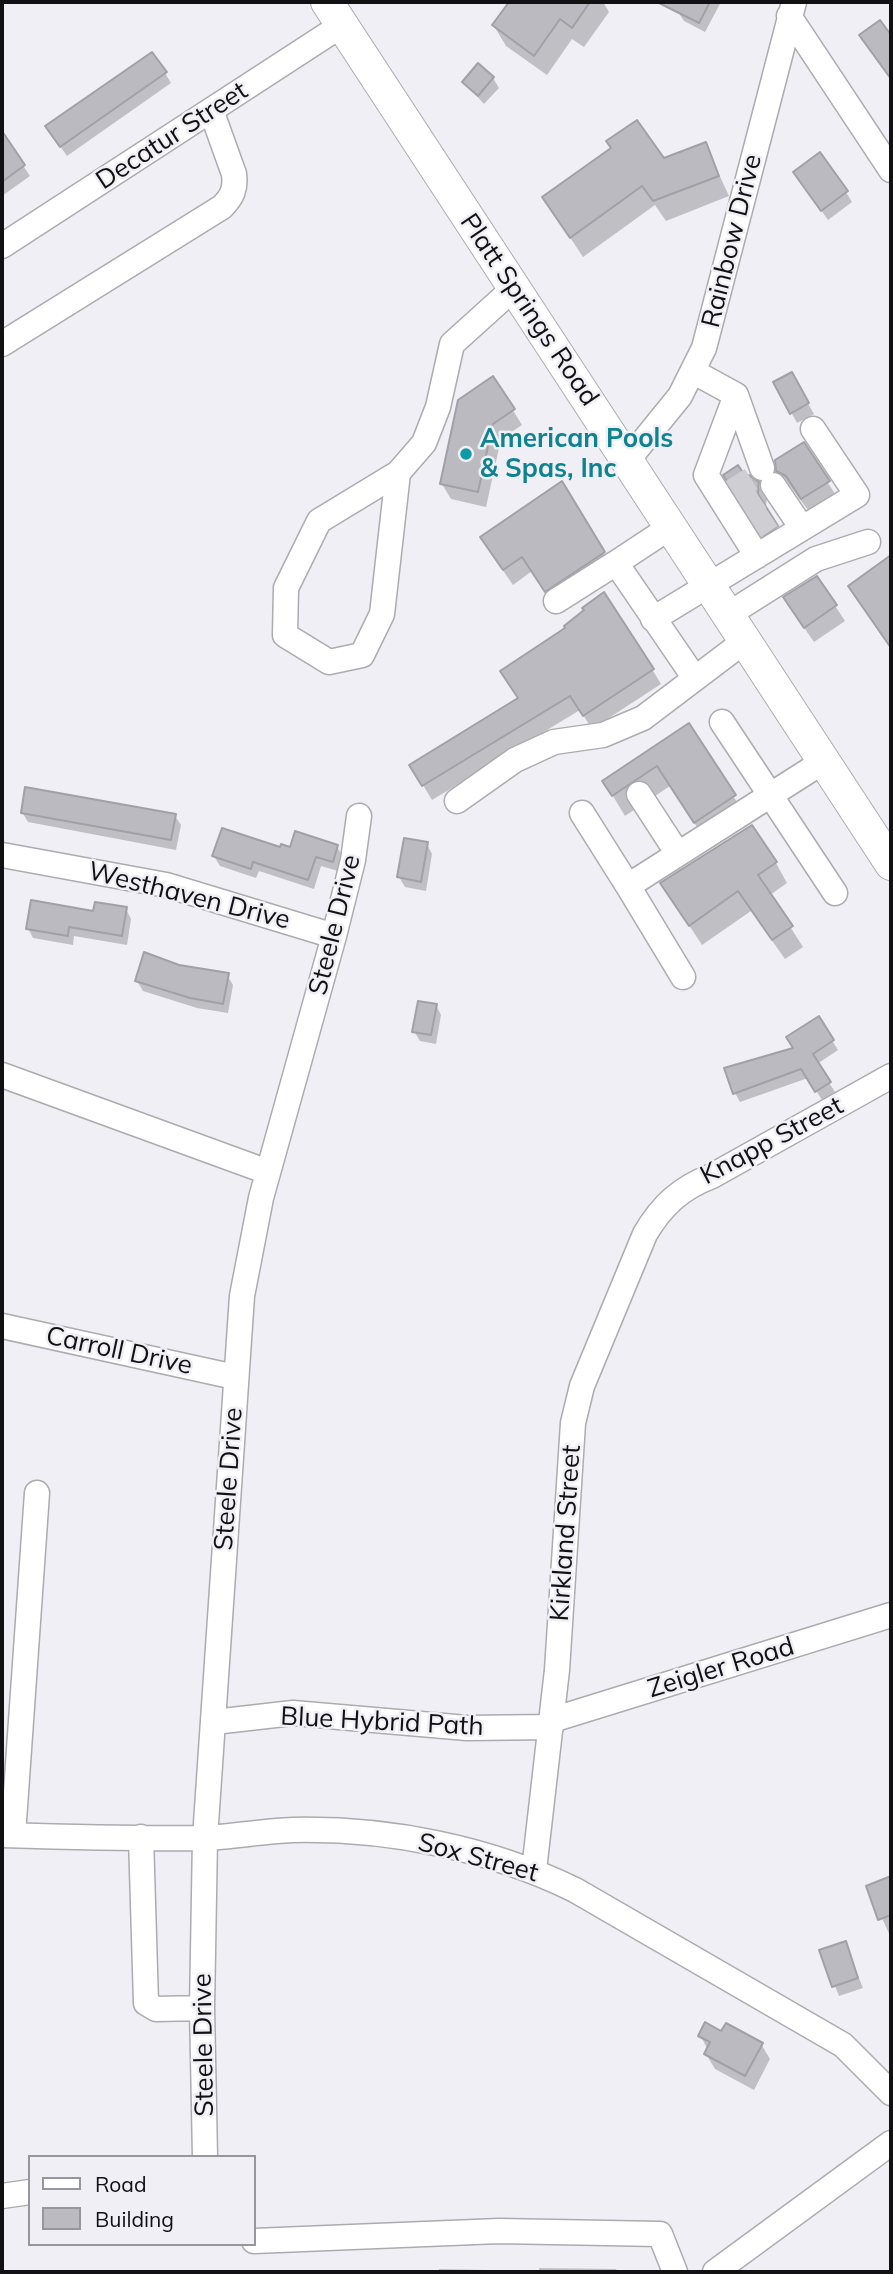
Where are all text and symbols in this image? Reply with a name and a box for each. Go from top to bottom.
street label: Decatur Street [90,75,254,197]
street label: Rainbow Drive [695,151,769,331]
street label: Platt Springs Road [453,208,605,412]
place label: American Pools & Spas, Inc [480,423,673,485]
marker: American Pools & Spas, Inc [458,446,474,462]
street label: Steele Drive [303,852,367,998]
street label: Westhaven Drive [85,856,293,936]
street label: Knapp Street [695,1090,849,1192]
street label: Carroll Drive [43,1320,195,1382]
street label: Steele Drive [208,1406,250,1552]
street label: Kirkland Street [544,1444,588,1622]
street label: Zeigler Road [644,1631,798,1705]
street label: Blue Hybrid Path [280,1701,484,1743]
street label: Sox Street [414,1827,542,1889]
street label: Steele Drive [187,1973,221,2117]
legend [28,2155,256,2246]
text: Road [95,2171,146,2197]
text: Building [95,2206,174,2232]

